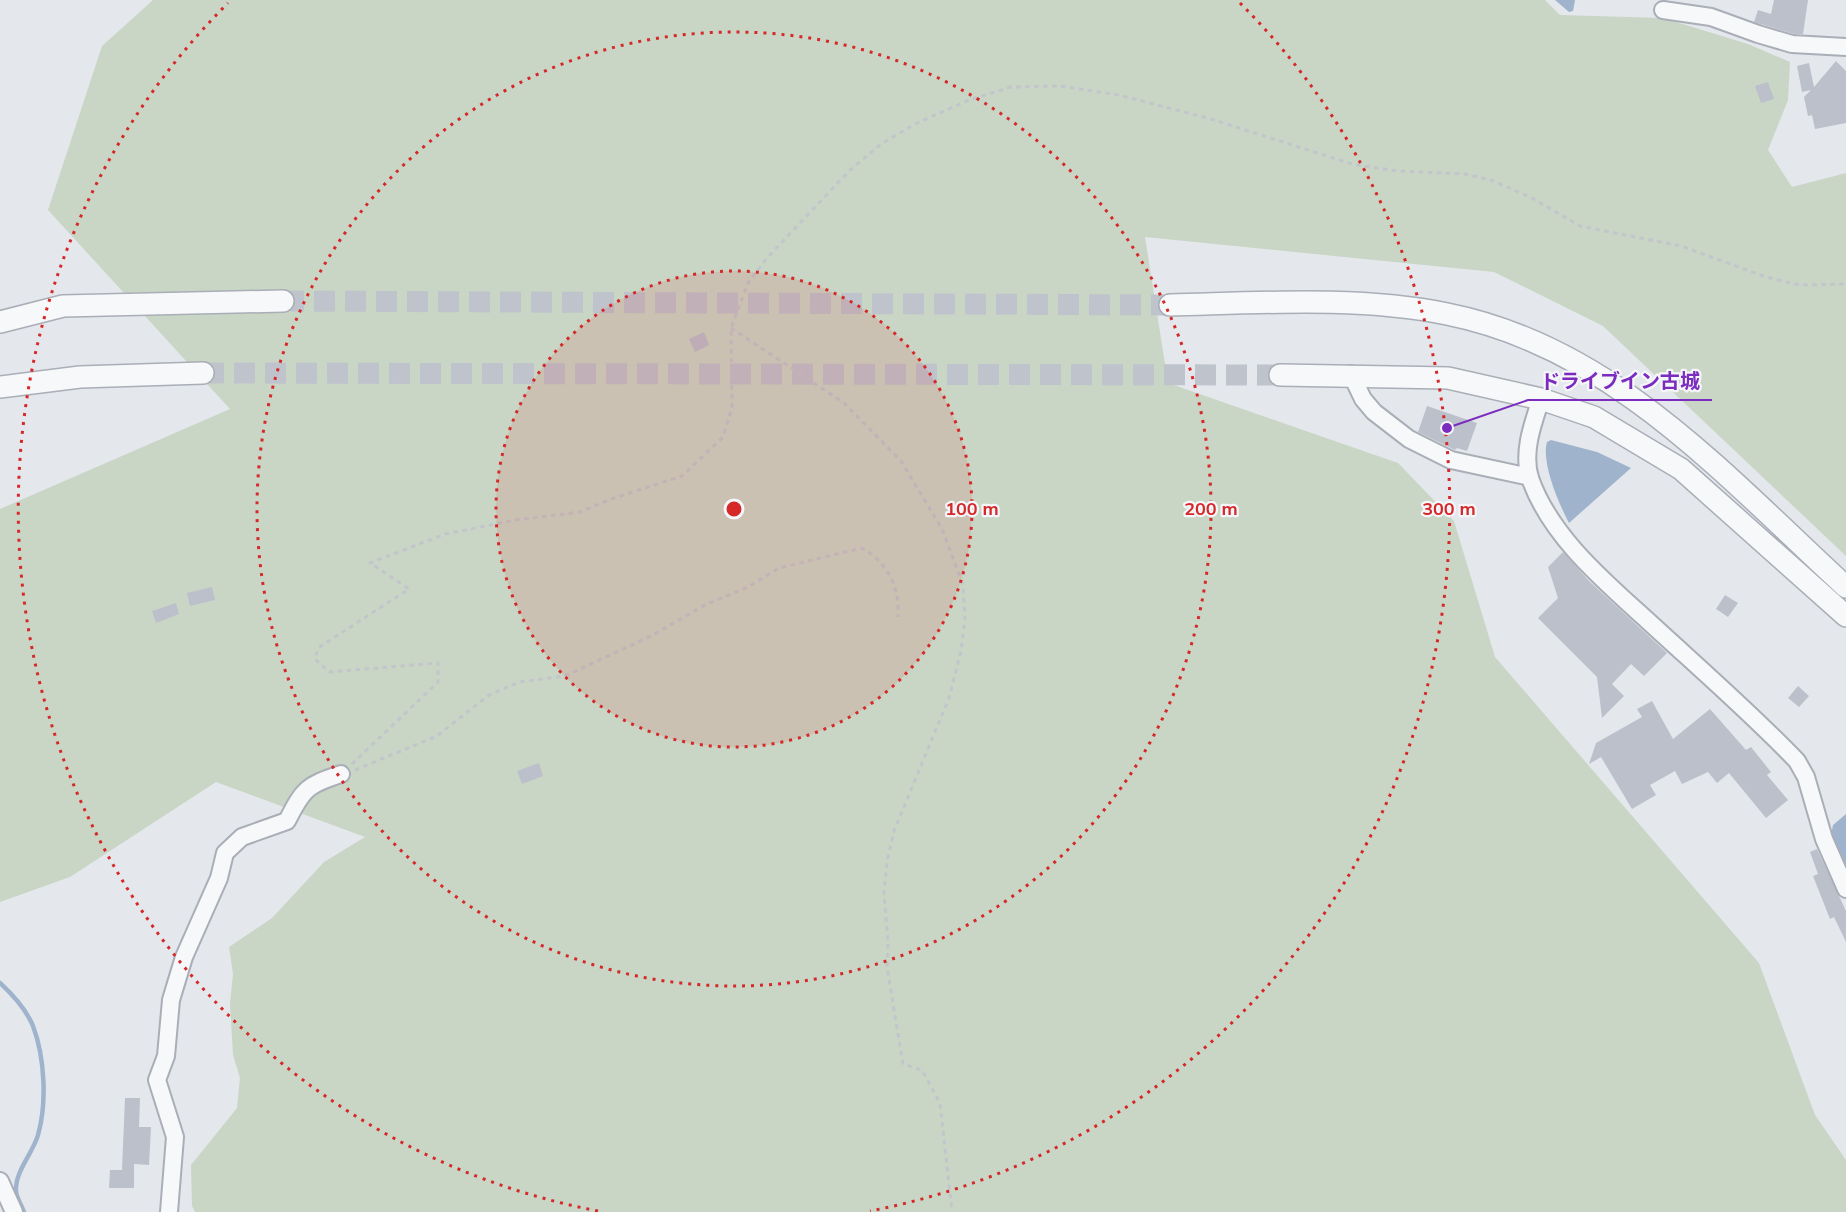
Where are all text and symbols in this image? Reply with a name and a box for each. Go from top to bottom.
callout: ドライブイン古城 [1528,362,1712,400]
text: ドライブイン古城 [1540,368,1700,393]
text: 100 m [945,497,999,520]
text: 200 m [1184,497,1238,520]
text: 300 m [1422,497,1476,520]
centre of rings [724,499,744,519]

